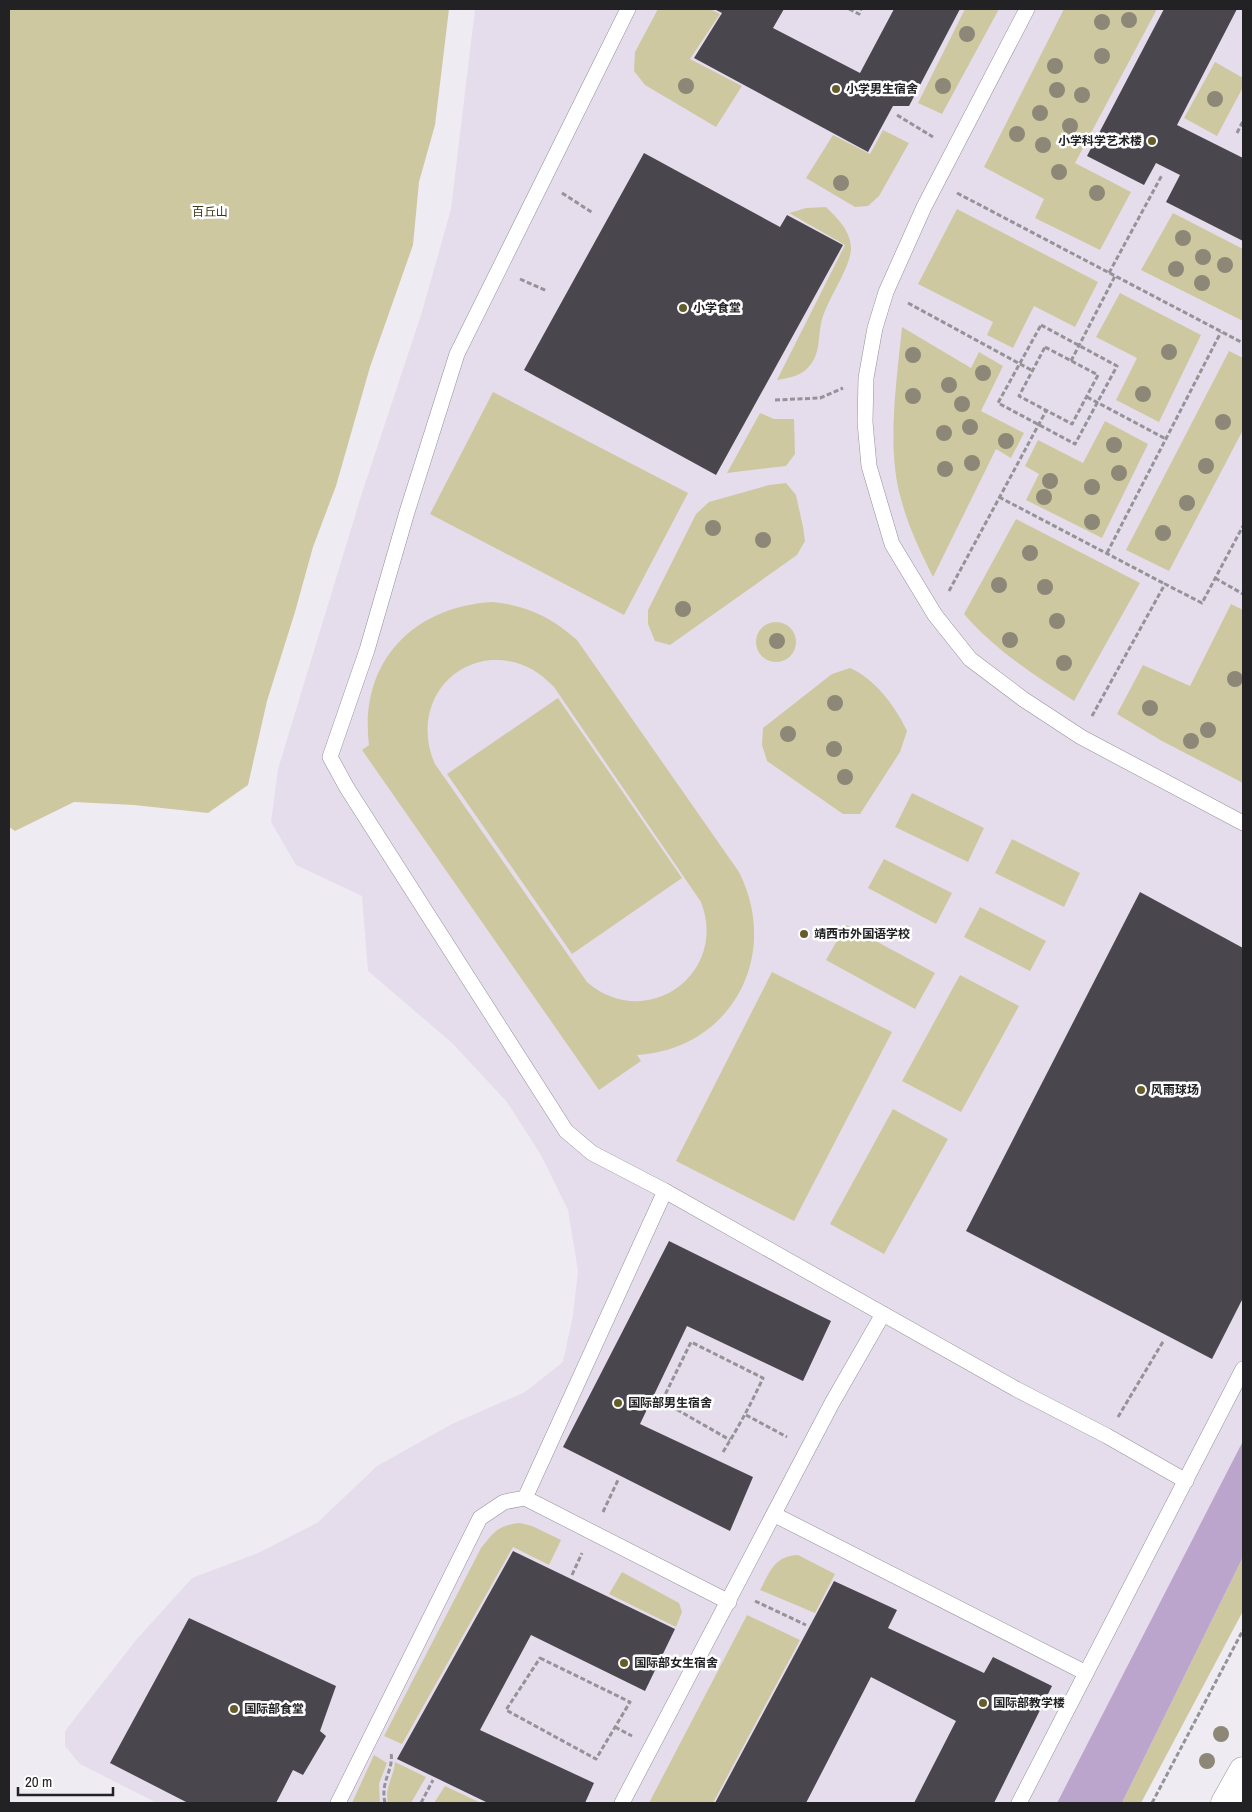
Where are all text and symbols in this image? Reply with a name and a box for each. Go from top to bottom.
place label: 小学男生宿舍 [846,81,918,97]
marker: 小学男生宿舍 [830,83,842,95]
place label: 小学科学艺术楼 [1058,133,1142,149]
marker: 小学科学艺术楼 [1146,135,1158,147]
park label: 百丘山 [192,204,228,220]
place label: 小学食堂 [693,300,741,316]
marker: 小学食堂 [677,302,689,314]
place label: 靖西市外国语学校 [814,926,910,942]
marker: 靖西市外国语学校 [798,928,810,940]
place label: 风雨球场 [1151,1082,1199,1098]
marker: 风雨球场 [1135,1084,1147,1096]
place label: 国际部男生宿舍 [628,1395,712,1411]
marker: 国际部男生宿舍 [612,1397,624,1409]
place label: 国际部女生宿舍 [634,1655,718,1671]
marker: 国际部女生宿舍 [618,1657,630,1669]
place label: 国际部教学楼 [993,1695,1065,1711]
marker: 国际部教学楼 [977,1697,989,1709]
place label: 国际部食堂 [244,1701,304,1717]
marker: 国际部食堂 [228,1703,240,1715]
scale bar [18,1764,112,1796]
text: 20 m [25,1771,52,1792]

